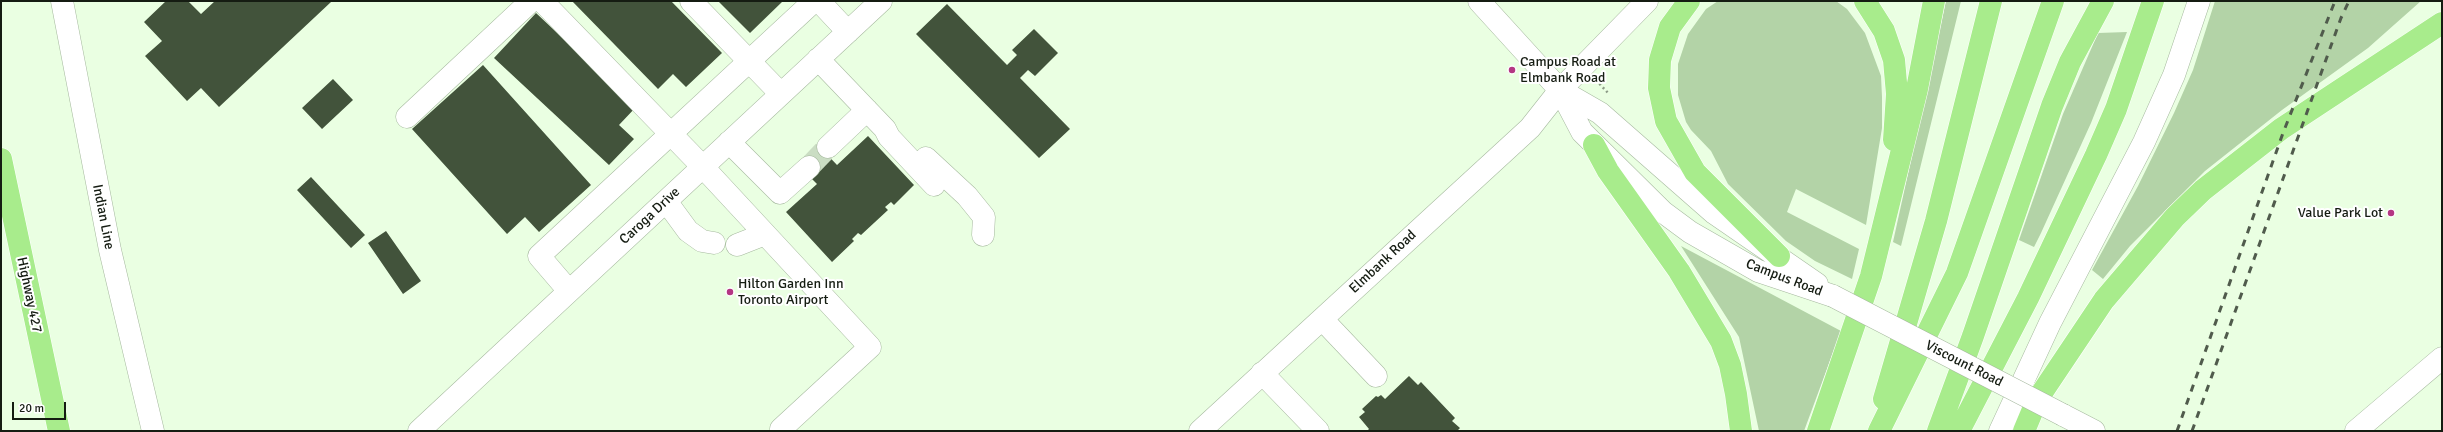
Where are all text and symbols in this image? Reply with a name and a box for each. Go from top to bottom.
place label: Campus Road at Elmbank Road [1520,54,1616,86]
marker: Campus Road at Elmbank Road [1507,65,1517,75]
street label: Indian Line [88,183,118,251]
street label: Caroga Drive [616,184,684,248]
place label: Value Park Lot [2298,205,2383,221]
marker: Value Park Lot [2386,208,2396,218]
street label: Elmbank Road [1346,227,1420,297]
street label: Highway 427 [13,255,45,335]
street label: Campus Road [1743,256,1825,300]
place label: Hilton Garden Inn Toronto Airport [738,276,844,308]
marker: Hilton Garden Inn Toronto Airport [725,287,735,297]
street label: Viscount Road [1922,337,2006,391]
scale bar [14,394,68,420]
text: 20 m [19,401,44,416]

